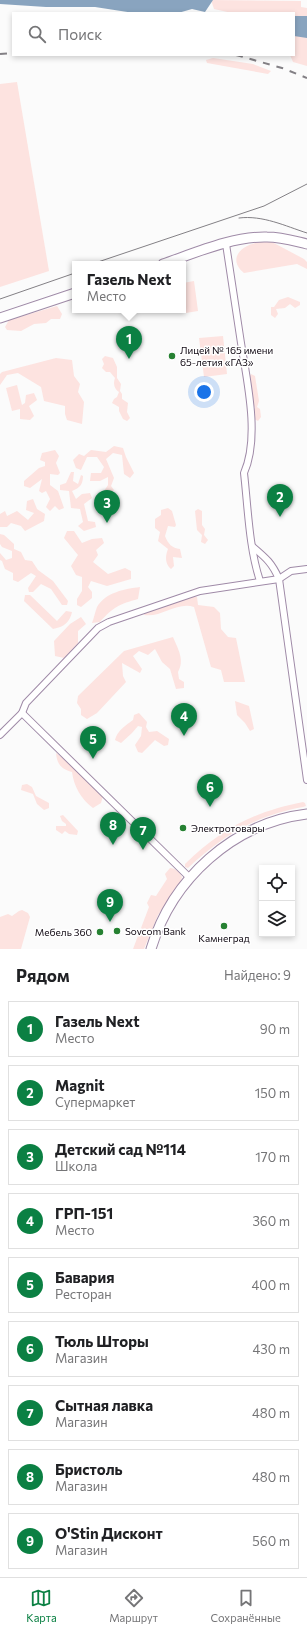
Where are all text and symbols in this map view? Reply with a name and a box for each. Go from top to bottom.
search box [12,12,295,56]
icon: search [26,23,48,45]
text: Поиск [58,25,102,43]
popup [72,261,186,313]
text: Газель Next [87,270,171,288]
text: Место [87,288,126,304]
pin: 1 [116,326,142,359]
place label: Лицей № 165 имени 65-летия «ГАЗ» [180,344,273,368]
marker: Лицей № 165 имени 65-летия «ГАЗ» [167,351,177,361]
your location [194,382,214,402]
pin: 2 [267,484,293,517]
pin: 3 [94,490,120,523]
pin: 4 [171,703,197,736]
pin: 5 [80,726,106,759]
pin: 6 [197,774,223,807]
pin: 8 [100,812,126,845]
pin: 7 [130,817,156,850]
place label: Электротовары [191,822,265,834]
marker: Электротовары [178,823,188,833]
map controls [259,865,295,937]
button: locate [259,865,295,901]
pin: 9 [97,889,123,922]
button: layers [259,901,295,937]
marker: Камнеград [219,921,229,931]
place label: Sovcom Bank [125,925,187,937]
place label: Мебель 360 [35,926,92,938]
marker: Sovcom Bank [112,926,122,936]
marker: Мебель 360 [95,927,105,937]
place label: Камнеград [198,932,250,944]
text: Рядом [16,965,70,986]
text: Найдено: 9 [224,967,291,983]
text: Газель Next [55,1012,140,1030]
text: 1 [27,1021,33,1037]
text: 90 m [260,1021,290,1037]
text: Место [55,1030,95,1046]
text: Magnit [55,1076,105,1094]
text: 2 [26,1085,34,1101]
text: 150 m [255,1085,290,1101]
text: Супермаркет [55,1094,135,1110]
text: Детский сад №114 [55,1140,186,1158]
text: 3 [26,1149,34,1165]
text: 170 m [255,1149,290,1165]
text: Школа [55,1158,97,1174]
text: ГРП-151 [55,1204,113,1222]
text: 4 [26,1213,34,1229]
text: 360 m [252,1213,290,1229]
text: Место [55,1222,95,1238]
text: Бавария [55,1268,114,1286]
text: 5 [26,1277,34,1293]
text: 400 m [251,1277,290,1293]
text: Ресторан [55,1286,112,1302]
text: Тюль Шторы [55,1332,149,1350]
text: 6 [26,1341,34,1357]
text: 430 m [252,1341,290,1357]
text: Магазин [55,1350,108,1366]
text: Сытная лавка [55,1396,153,1414]
text: 7 [26,1405,34,1421]
text: 480 m [252,1405,290,1421]
text: Магазин [55,1414,108,1430]
text: Бристоль [55,1460,123,1478]
text: 8 [26,1469,34,1485]
text: 480 m [252,1469,290,1485]
text: Магазин [55,1478,108,1494]
text: O'Stin Дисконт [55,1524,163,1542]
text: 9 [26,1533,34,1549]
text: 560 m [252,1533,290,1549]
text: Магазин [55,1542,108,1558]
tab: Карта [26,1587,57,1624]
tab: Маршрут [109,1587,158,1624]
tab: Сохранённые [211,1587,281,1624]

